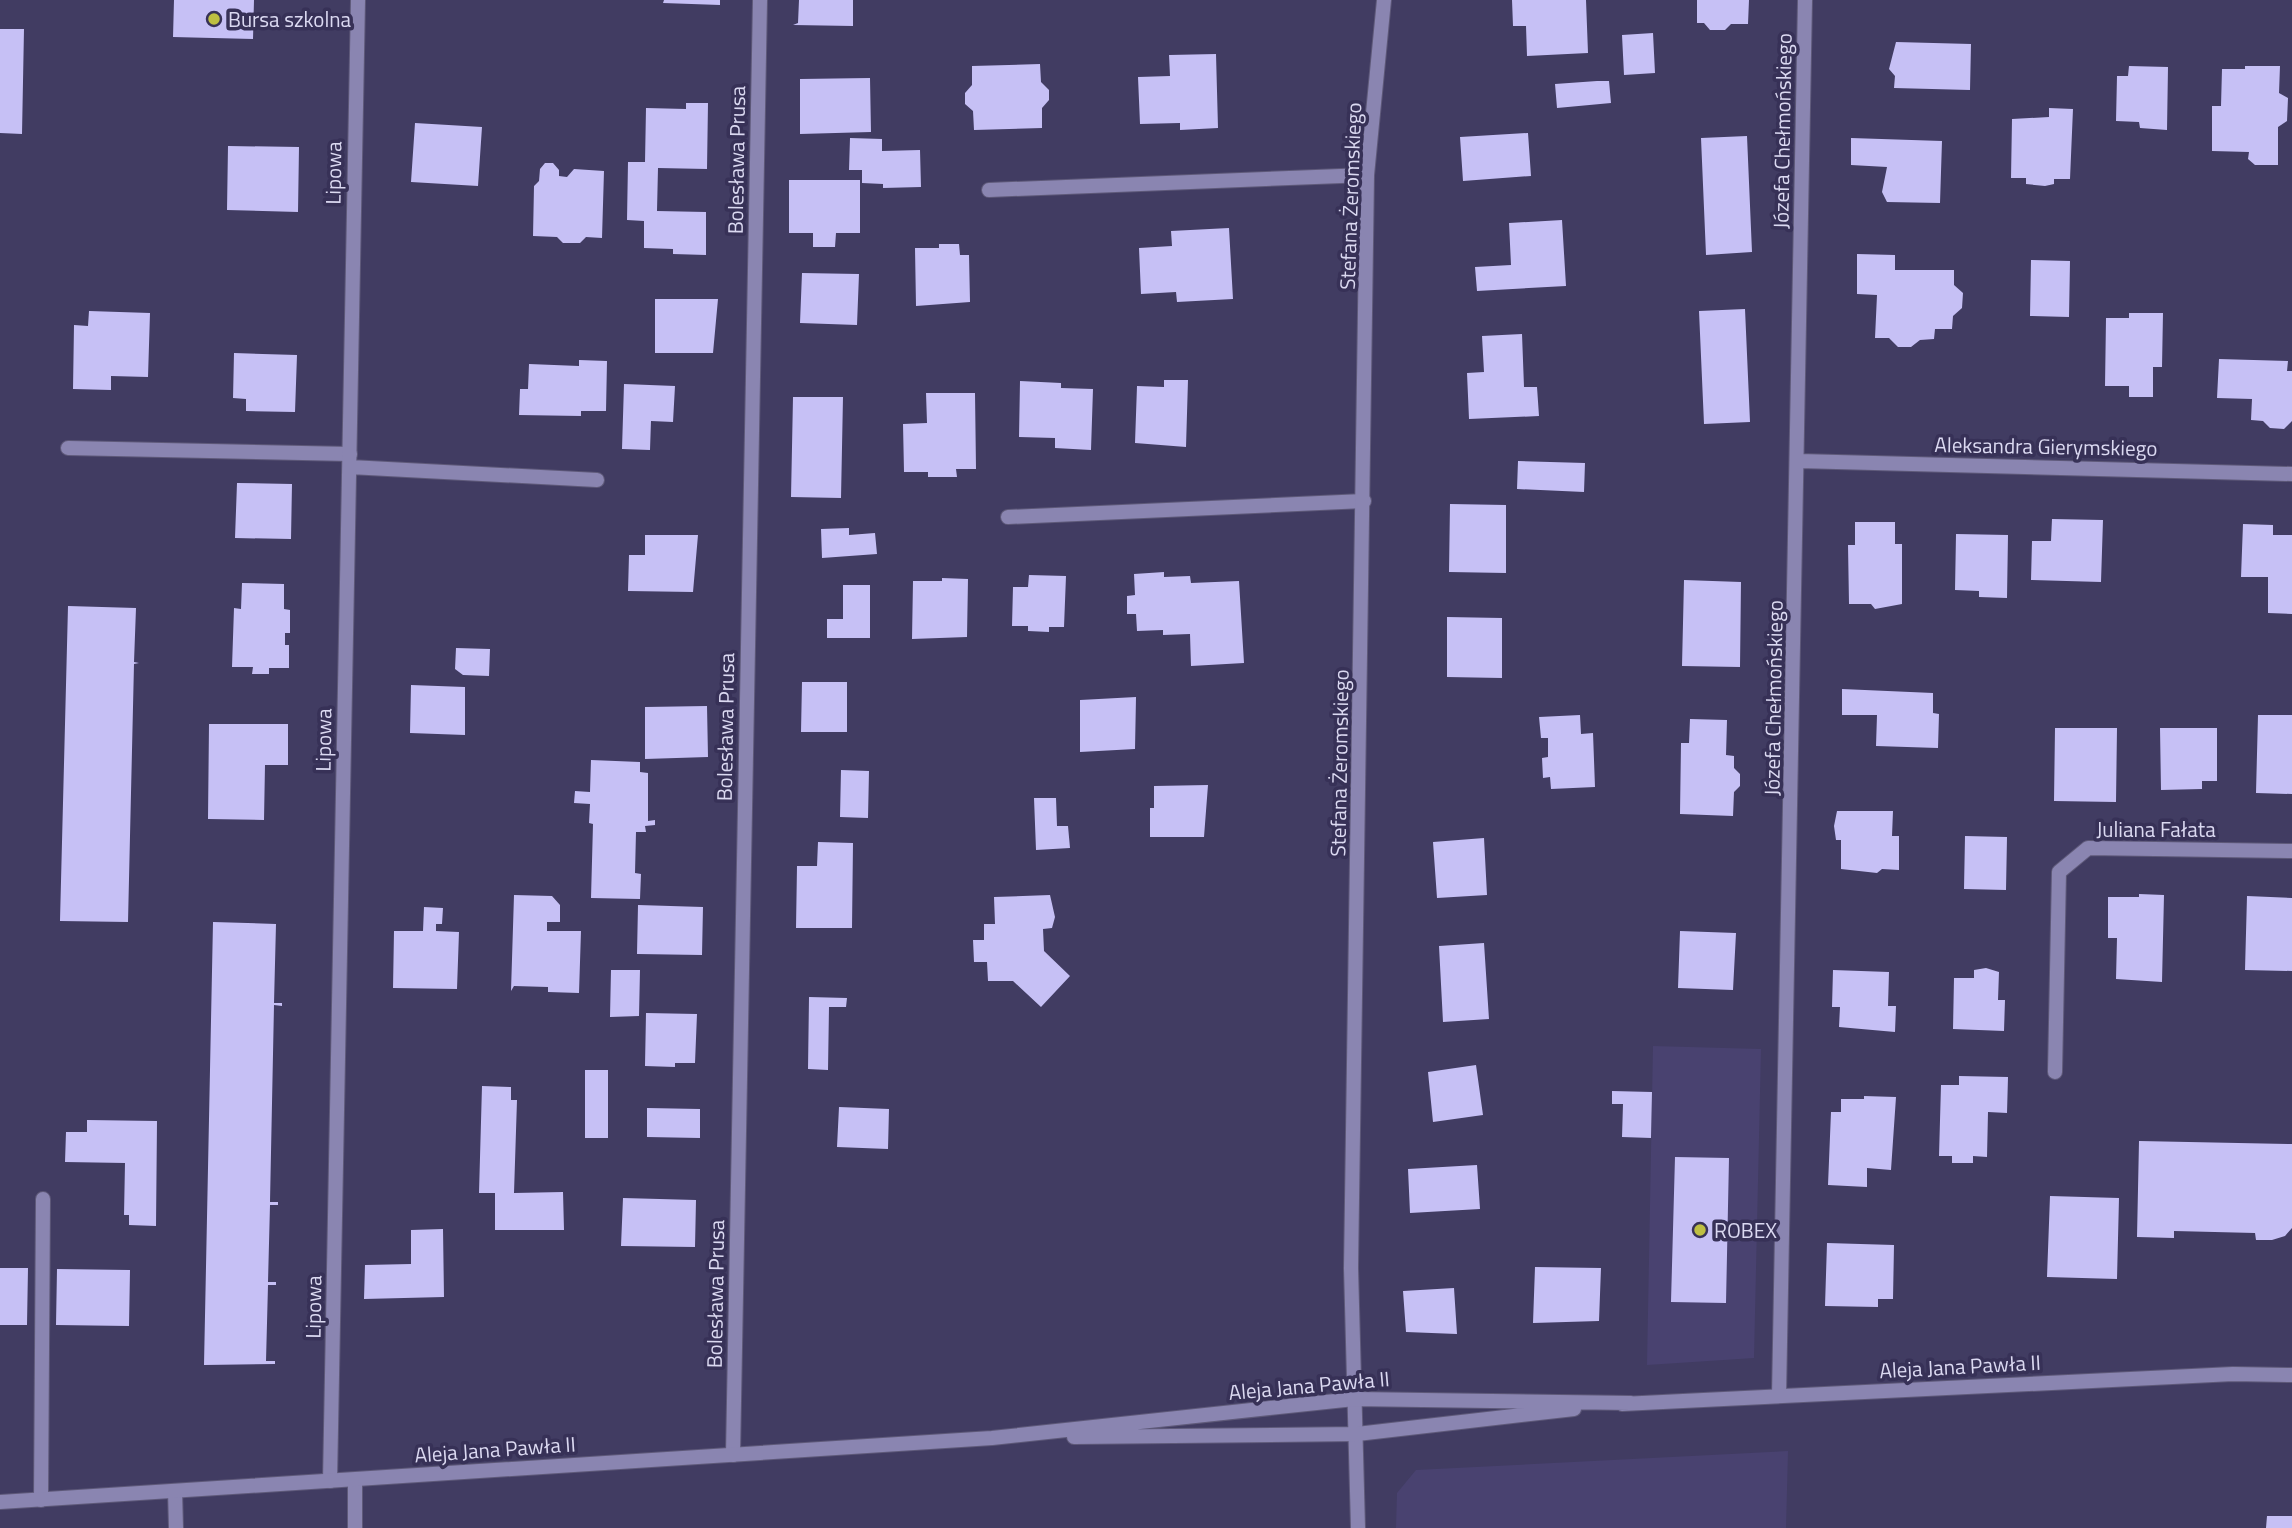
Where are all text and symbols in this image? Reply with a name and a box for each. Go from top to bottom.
place label: Bursa szkolna [228,3,352,35]
marker: Bursa szkolna [206,11,222,27]
street label: Józefa Chełmońskiego [1764,33,1800,229]
street label: Bolesława Prusa [719,85,753,235]
street label: Stefana Żeromskiego [1331,102,1369,290]
street label: Lipowa [316,141,350,205]
street label: Aleksandra Gierymskiego [1934,428,2158,464]
street label: Józefa Chełmońskiego [1755,600,1791,796]
street label: Bolesława Prusa [708,652,742,802]
street label: Stefana Żeromskiego [1321,669,1357,857]
street label: Lipowa [306,708,340,772]
street label: Juliana Fałata [2096,813,2216,845]
place label: ROBEX [1714,1214,1777,1246]
street label: Bolesława Prusa [698,1219,732,1369]
marker: ROBEX [1692,1222,1708,1238]
street label: Lipowa [296,1275,330,1339]
street label: Aleja Jana Pawła II [1878,1346,2042,1386]
street label: Aleja Jana Pawła II [1227,1362,1391,1408]
street label: Aleja Jana Pawła II [413,1427,577,1471]

